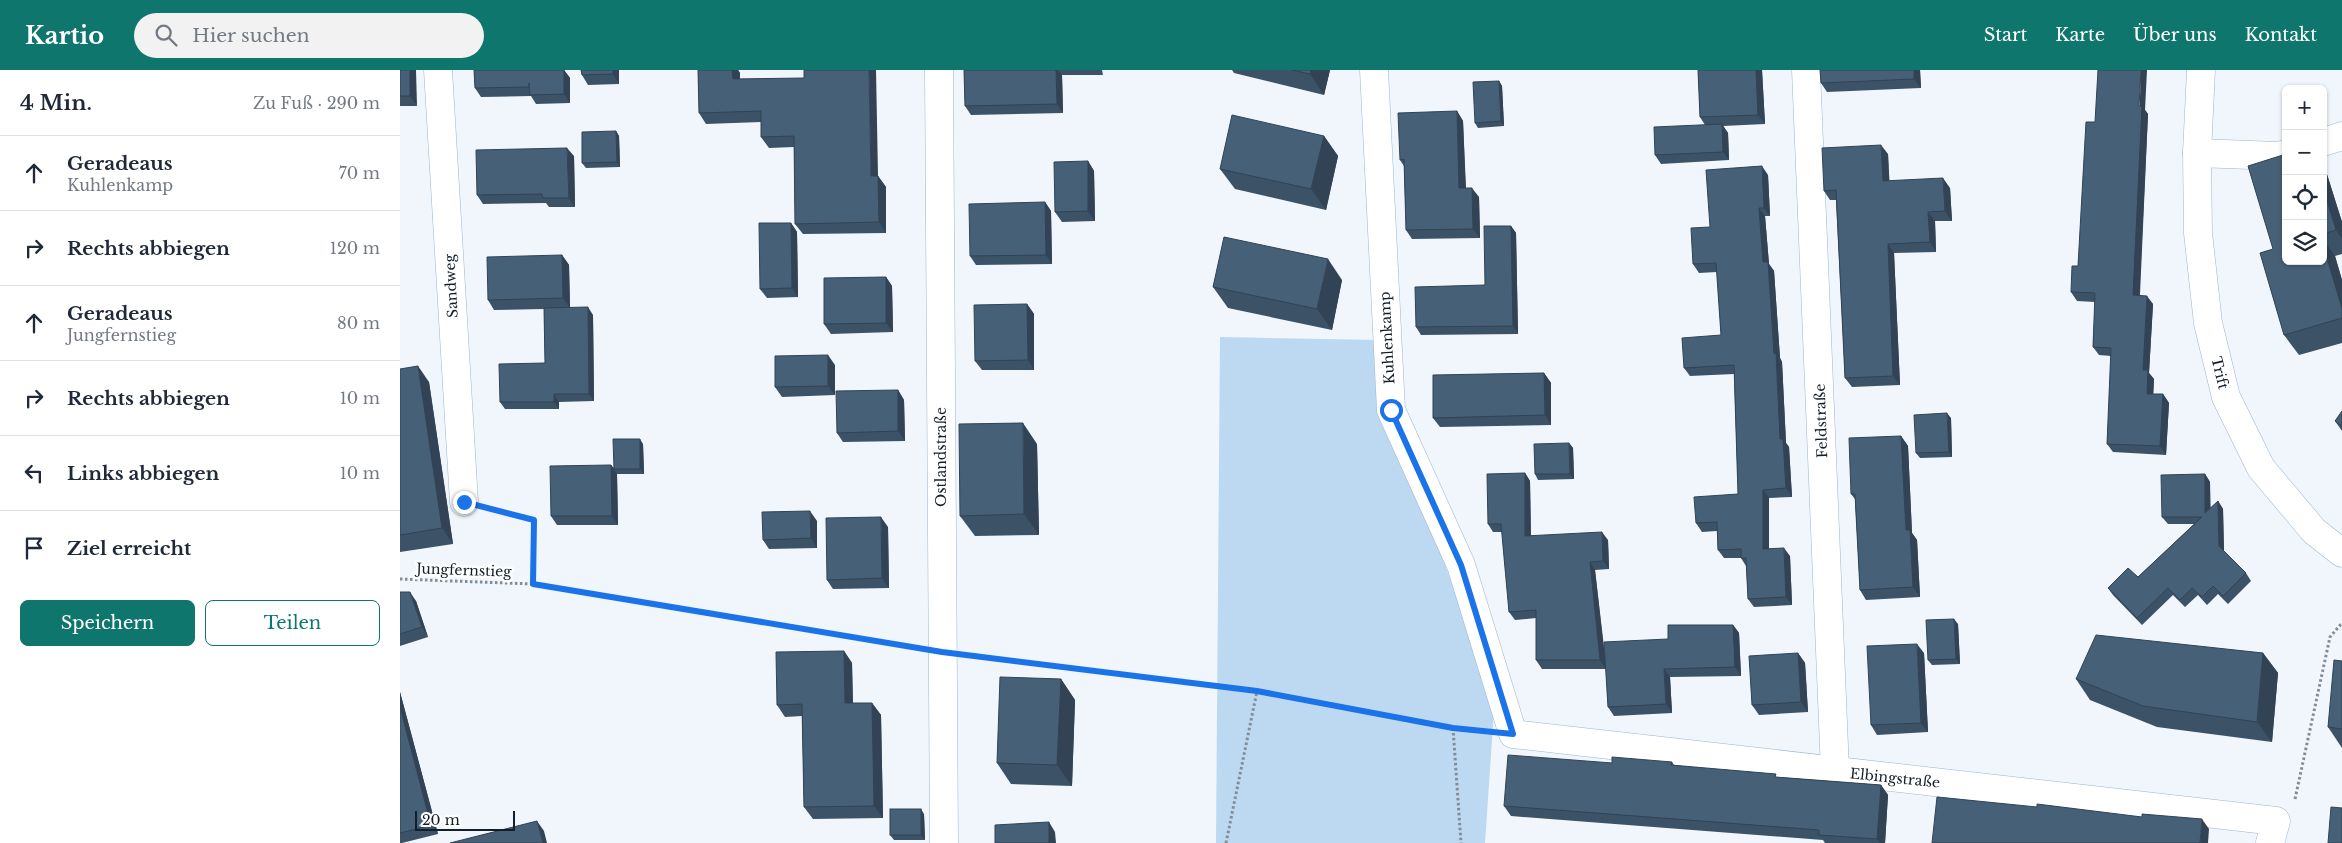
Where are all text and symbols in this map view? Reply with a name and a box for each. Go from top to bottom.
search box [134,13,484,58]
text: Kartio [25,21,104,50]
icon: search [152,21,180,49]
text: Hier suchen [192,24,310,47]
text: Start [1984,24,2027,46]
text: Karte [2055,24,2105,46]
text: Über uns [2133,24,2217,46]
text: Kontakt [2245,24,2317,46]
map controls [2282,85,2327,265]
button: + [2282,85,2327,130]
text: 4 Min. [20,90,92,116]
text: Zu Fuß · 290 m [253,93,380,113]
button: − [2282,130,2327,175]
text: Geradeaus [67,152,173,175]
icon: ahead [20,159,48,187]
text: 70 m [339,163,380,183]
text: Kuhlenkamp [67,175,173,195]
button: locate [2282,175,2327,220]
button: layers [2282,220,2327,265]
icon: right [20,234,48,262]
text: Rechts abbiegen [67,237,230,260]
text: 120 m [330,238,380,258]
street label: Sandweg [440,253,462,318]
street label: Kuhlenkamp [1376,291,1398,385]
text: Geradeaus [67,302,173,325]
icon: ahead [20,309,48,337]
text: 80 m [337,313,380,333]
text: Jungfernstieg [67,325,176,345]
street label: Trift [2207,355,2233,392]
street label: Feldstraße [1811,383,1831,459]
icon: right [20,384,48,412]
text: Rechts abbiegen [67,387,230,410]
text: 10 m [340,388,380,408]
route start [1380,399,1403,422]
street label: Ostlandstraße [932,407,950,507]
icon: left [20,459,48,487]
text: Links abbiegen [67,462,219,485]
text: 10 m [340,463,380,483]
route end [453,491,476,514]
icon: arrive [20,534,48,562]
text: Ziel erreicht [67,537,191,560]
street label: Jungfernstieg [414,559,513,581]
button: Speichern [20,600,195,646]
button: Teilen [205,600,380,646]
street label: Elbingstraße [1849,764,1941,792]
scale bar [415,808,515,831]
text: 20 m [422,811,460,829]

